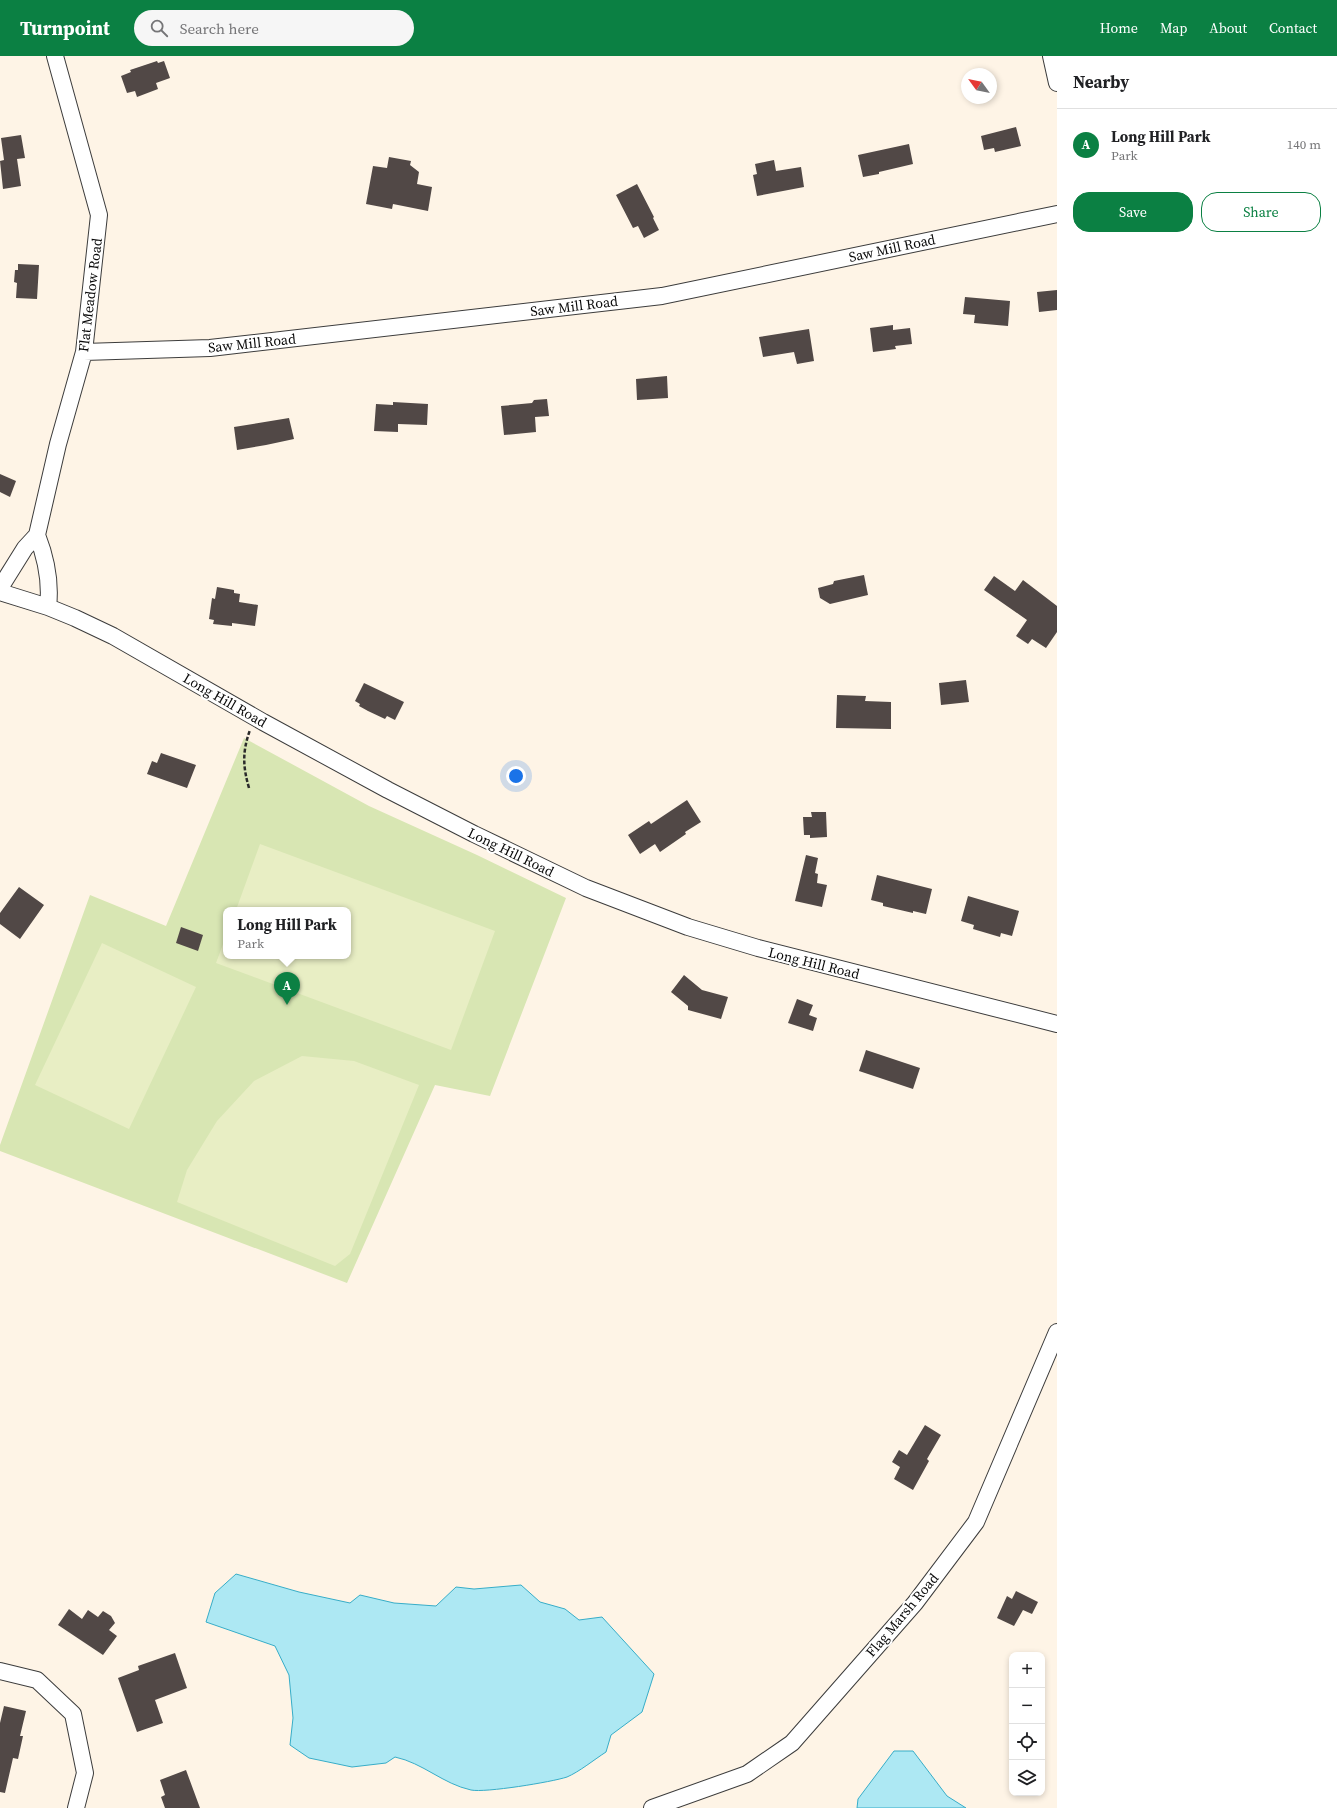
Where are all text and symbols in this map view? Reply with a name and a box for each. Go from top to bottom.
search box [134,10,414,46]
text: Turnpoint [20,15,110,41]
icon: search [148,17,170,39]
text: Search here [180,18,259,39]
text: Home [1100,18,1138,38]
text: Map [1160,18,1187,38]
text: About [1209,18,1247,38]
text: Contact [1269,18,1317,38]
north arrow [961,68,997,104]
text: Nearby [1073,70,1129,94]
text: Long Hill Park [1111,126,1210,147]
text: A [1082,136,1090,153]
text: 140 m [1287,136,1321,153]
text: Park [1111,147,1138,164]
button: Save [1073,192,1193,232]
button: Share [1201,192,1321,232]
street label: Saw Mill Road [847,229,937,267]
street label: Flat Meadow Road [73,237,107,353]
street label: Saw Mill Road [529,291,619,321]
street label: Saw Mill Road [207,328,297,358]
street label: Long Hill Road [179,668,271,732]
your location [506,766,526,786]
street label: Long Hill Road [465,823,557,882]
popup [223,907,351,959]
text: Long Hill Park [237,914,337,935]
text: Park [237,935,264,952]
street label: Long Hill Road [766,942,862,984]
pin: A [274,972,300,1005]
street label: Flag Marsh Road [861,1569,943,1661]
map controls [1009,1652,1045,1796]
button: + [1009,1652,1045,1688]
button: − [1009,1688,1045,1724]
button: locate [1009,1724,1045,1760]
button: layers [1009,1760,1045,1796]

